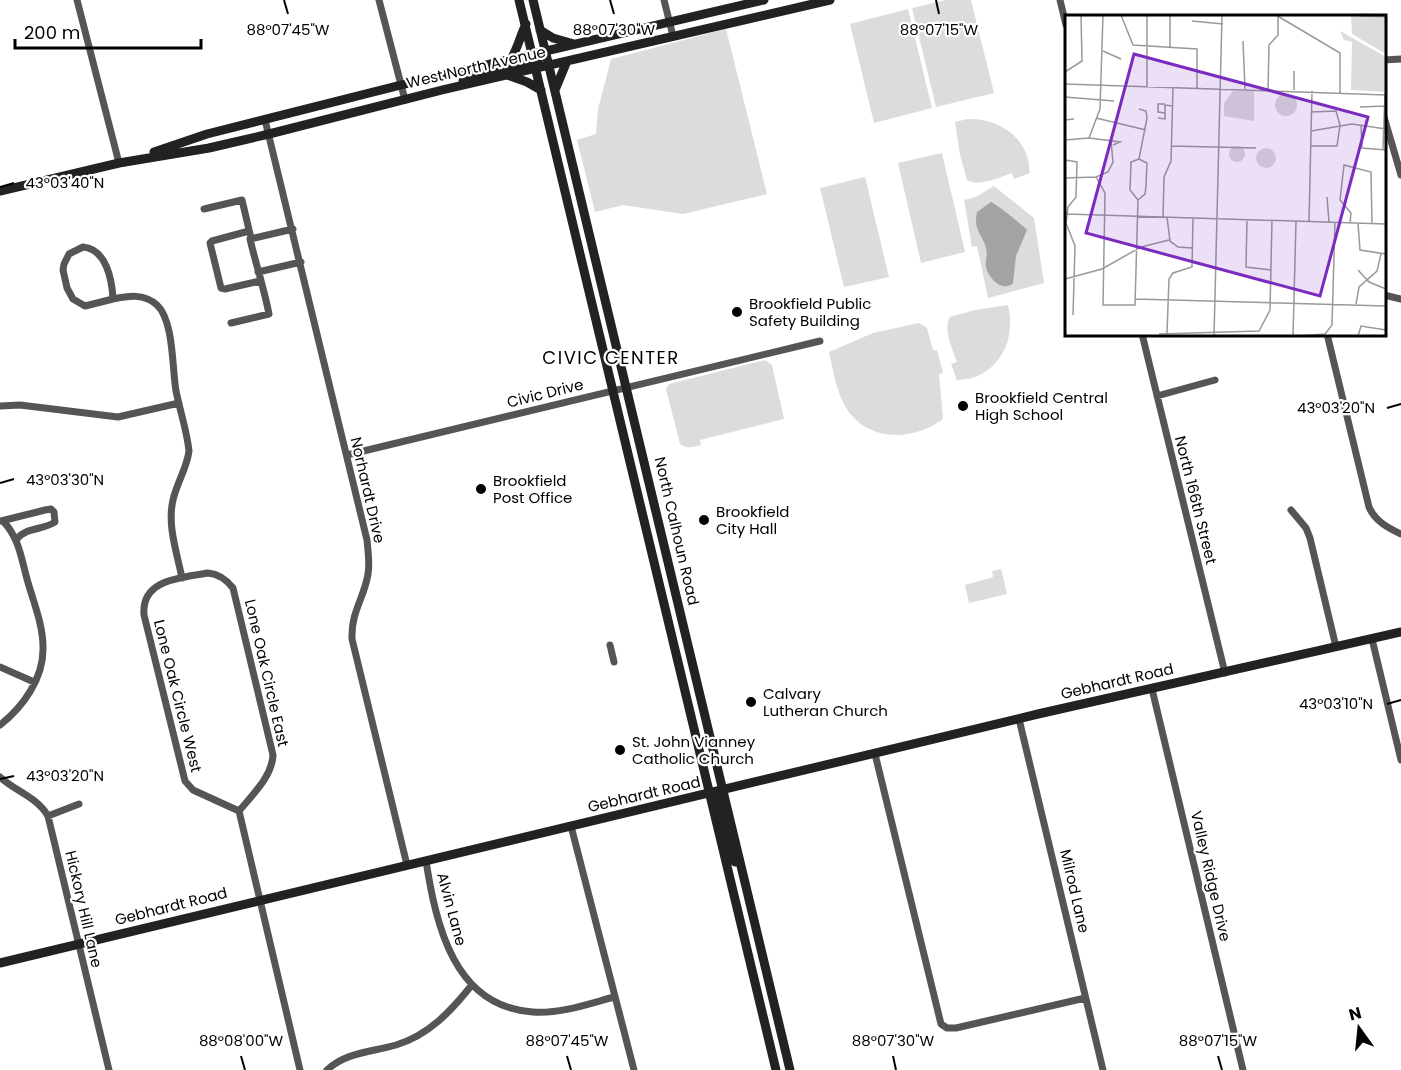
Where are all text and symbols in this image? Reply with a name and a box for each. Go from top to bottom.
scale bar [15,12,201,50]
inset map [1065,15,1386,336]
text: 88°07'45"W [247,19,330,40]
text: 88°07'30"W [573,19,656,40]
text: 88°07'15"W [900,19,979,40]
text: 200 m [24,20,80,45]
street label: West North Avenue [404,41,548,93]
text: 43°03'40"N [26,172,104,193]
place label: Brookfield Public Safety Building [749,293,871,331]
marker: Brookfield Public Safety Building [730,305,744,319]
district label: CIVIC CENTER [542,345,680,370]
street label: Civic Drive [505,373,585,413]
place label: Brookfield Central High School [975,387,1108,425]
text: 43°03'20"N [1297,397,1375,418]
marker: Brookfield Central High School [956,399,970,413]
street label: North 166th Street [1170,434,1222,566]
street label: Norhardt Drive [346,435,390,545]
street label: North Calhoun Road [650,455,704,607]
text: 43°03'30"N [26,469,104,490]
place label: Brookfield Post Office [493,470,572,508]
marker: Brookfield Post Office [474,482,488,496]
place label: Brookfield City Hall [716,501,789,539]
marker: Brookfield City Hall [697,513,711,527]
street label: Lone Oak Circle East [240,597,294,749]
street label: Lone Oak Circle West [149,617,207,775]
street label: Gebhardt Road [1059,658,1175,704]
place label: Calvary Lutheran Church [763,683,888,721]
text: 43°03'10"N [1299,693,1373,714]
marker: Calvary Lutheran Church [744,695,758,709]
place label: St. John Vianney Catholic Church [632,731,756,769]
marker: St. John Vianney Catholic Church [613,743,627,757]
text: 43°03'20"N [26,765,104,786]
street label: Gebhardt Road [586,771,702,817]
street label: Valley Ridge Drive [1186,809,1236,943]
street label: Milrod Lane [1055,847,1095,935]
street label: Hickory Hill Lane [60,848,108,970]
street label: Alvin Lane [432,870,472,948]
street label: Gebhardt Road [113,882,229,930]
north arrow [1329,998,1389,1058]
text: N [1346,1001,1364,1027]
text: 88°08'00"W [199,1030,283,1051]
text: 88°07'45"W [526,1030,609,1051]
text: 88°07'30"W [852,1030,935,1051]
text: 88°07'15"W [1179,1030,1258,1051]

